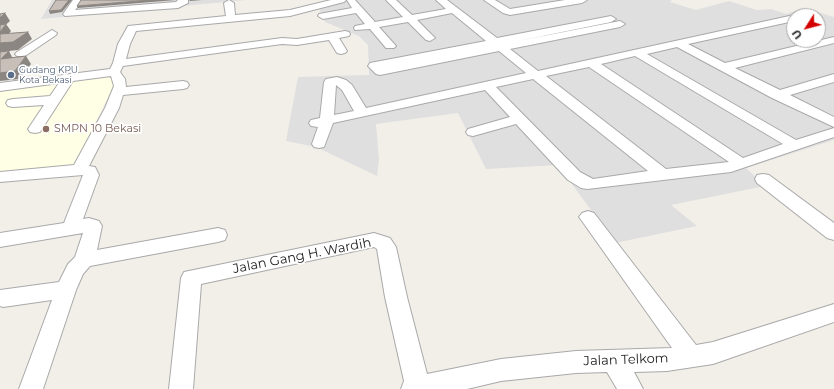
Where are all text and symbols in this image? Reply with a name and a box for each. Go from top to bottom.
north arrow [786,8,826,48]
text: U [789,27,805,42]
place label: Gudang KPU Kota Bekasi [19,65,78,86]
marker: Gudang KPU Kota Bekasi [6,70,16,80]
place label: SMPN 10 Bekasi [54,122,141,136]
marker: SMPN 10 Bekasi [41,124,51,134]
street label: Jalan Gang H. Wardih [231,235,373,277]
street label: Jalan Telkom [583,351,669,369]

